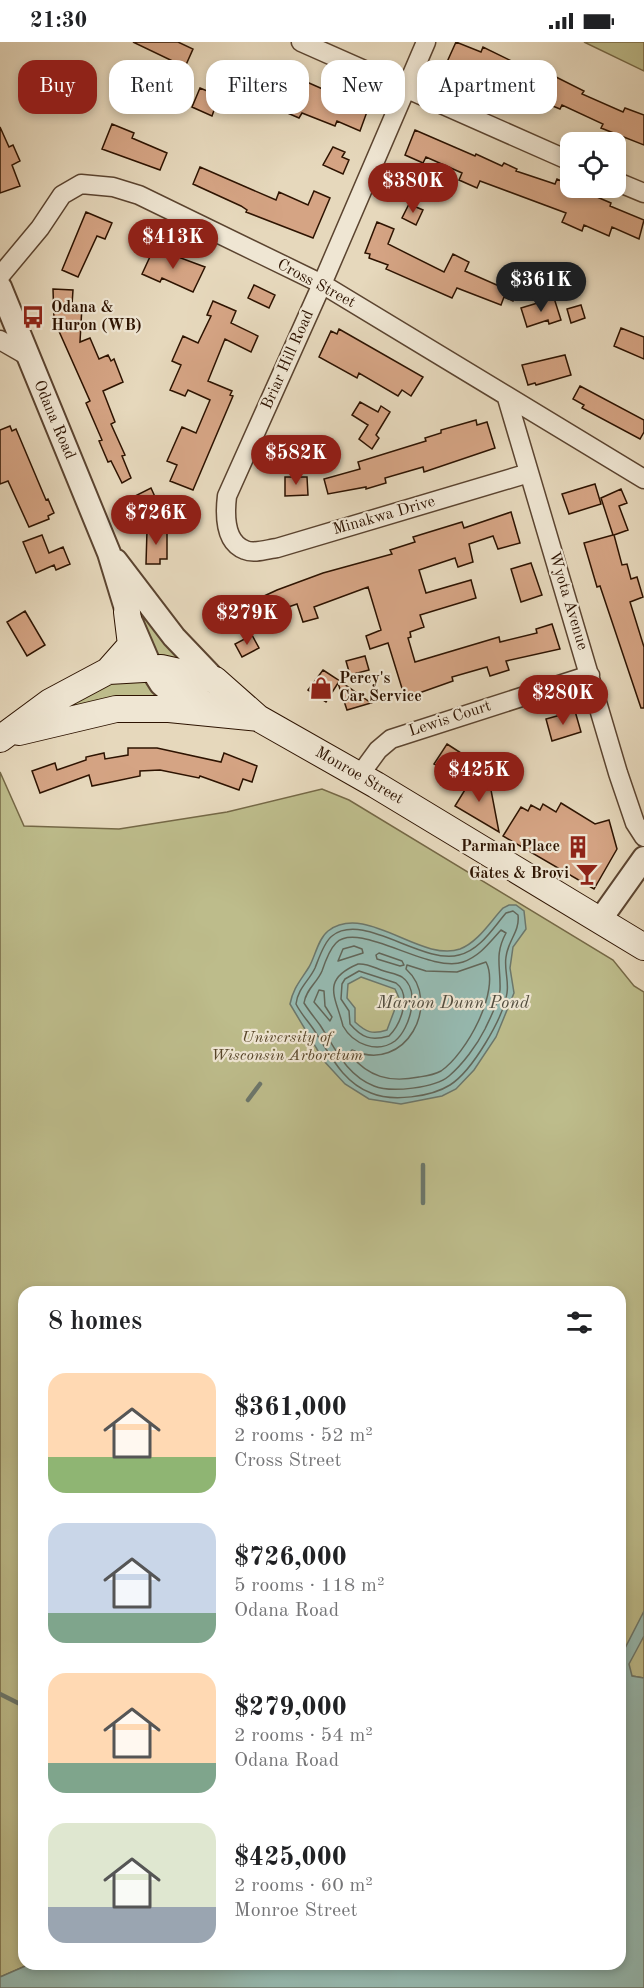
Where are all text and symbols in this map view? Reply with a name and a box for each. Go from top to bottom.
text: 21:30 [30,10,87,32]
chip: Buy [18,60,97,114]
chip: Rent [109,60,194,114]
chip: Filters [206,60,309,114]
chip: New [321,60,405,114]
chip: Apartment [417,60,557,114]
map controls [560,132,626,198]
button: locate [560,132,626,198]
pin: $380K [371,163,455,214]
text: $380K [382,172,444,192]
pin: $413K [131,219,215,270]
text: $413K [142,228,204,248]
street label: Cross Street [274,257,358,311]
pin: $361K [499,262,583,313]
text: $361K [510,271,572,291]
place label: Odana & Huron (WB) [51,300,142,334]
bus stop icon: Odana & Huron (WB) [20,304,46,330]
street label: Briar Hill Road [259,308,317,412]
street label: Odana Road [30,378,78,462]
pin: $582K [254,435,338,486]
text: $582K [265,444,327,464]
street label: Minakwa Drive [331,494,437,538]
pin: $726K [114,495,198,546]
text: $726K [125,504,187,524]
street label: Wyota Avenue [546,550,590,652]
pin: $279K [205,595,289,646]
text: $279K [216,604,278,624]
place label: Percy's Car Service [339,671,422,705]
shop icon: Percy's Car Service [308,675,334,701]
pin: $280K [521,675,605,726]
text: $280K [532,684,594,704]
street label: Lewis Court [407,698,494,740]
street label: Monroe Street [312,744,406,808]
pin: $425K [437,752,521,803]
text: $425K [448,761,510,781]
building icon: Parman Place [565,834,591,860]
place label: Parman Place [461,839,560,855]
bar icon: Gates & Brovi [574,861,600,887]
place label: Gates & Brovi [469,866,569,882]
water label: Marion Dunn Pond [376,994,530,1012]
park label: University of Wisconsin Arboretum [211,1030,363,1064]
icon: filters [563,1306,596,1339]
text: 8 homes [48,1309,142,1335]
text: $361,000 [234,1395,347,1421]
icon: home [96,1397,168,1469]
text: 2 rooms · 52 m² [234,1426,373,1446]
text: Cross Street [234,1451,341,1471]
text: $726,000 [234,1545,347,1571]
icon: home [96,1547,168,1619]
text: 5 rooms · 118 m² [234,1576,384,1596]
text: Odana Road [234,1601,339,1621]
text: $279,000 [234,1695,347,1721]
icon: home [96,1697,168,1769]
text: 2 rooms · 54 m² [234,1726,373,1746]
text: Odana Road [234,1751,339,1771]
text: $425,000 [234,1845,347,1871]
icon: home [96,1847,168,1919]
text: 2 rooms · 60 m² [234,1876,373,1896]
text: Monroe Street [234,1901,357,1921]

